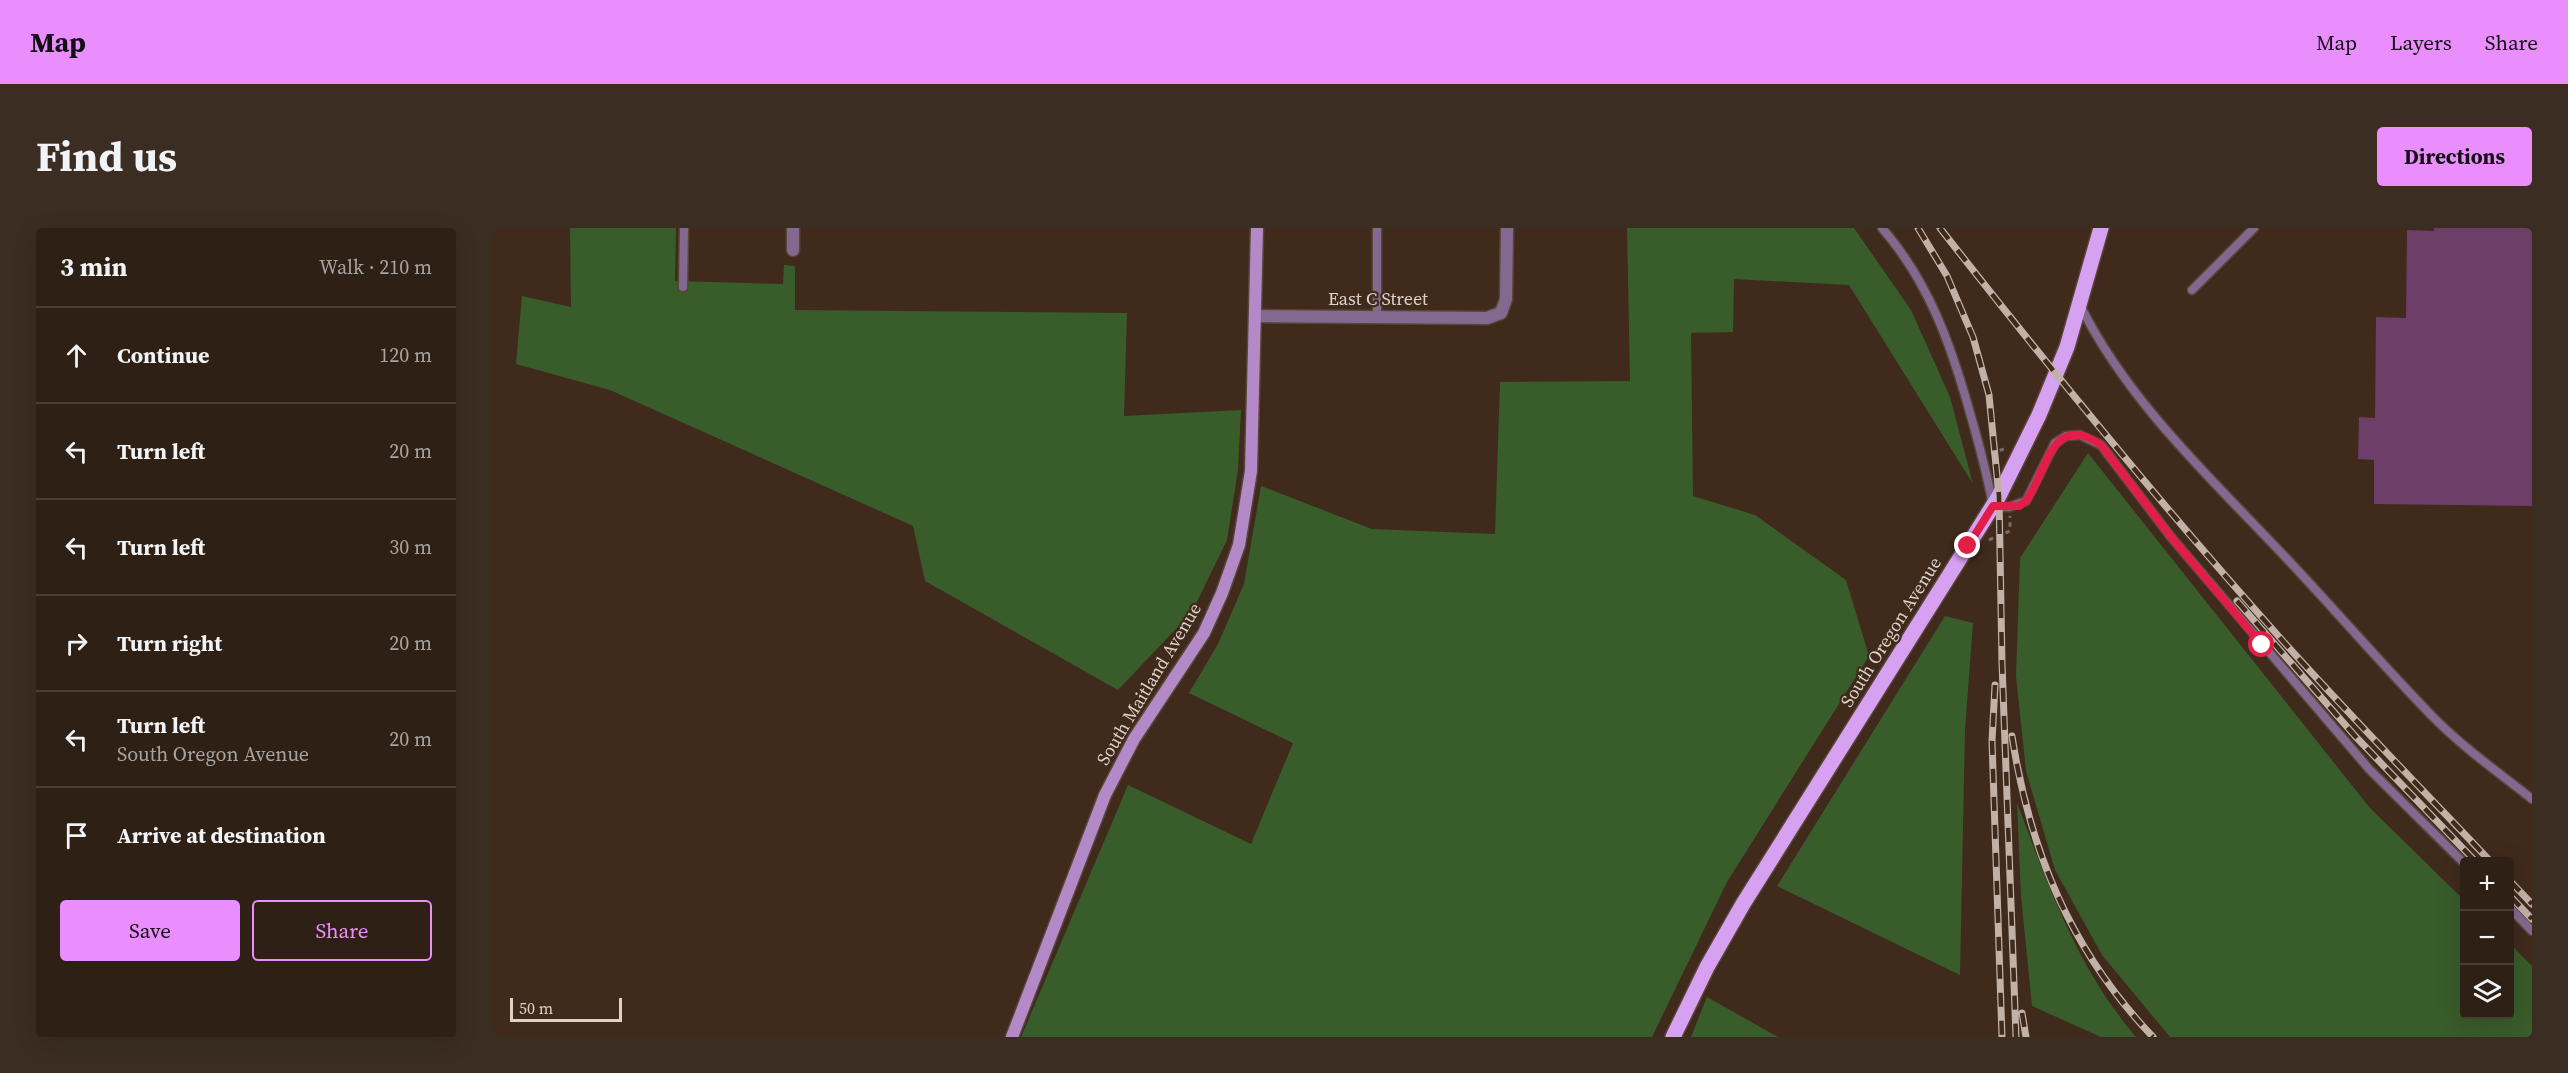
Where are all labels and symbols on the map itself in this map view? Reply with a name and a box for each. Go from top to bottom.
street label: East C Street [1328,286,1428,311]
route end [1954,532,1980,558]
street label: South Oregon Avenue [1834,552,1947,712]
street label: South Maitland Avenue [1090,598,1207,770]
route start [2248,631,2274,657]
scale bar [510,995,622,1022]

